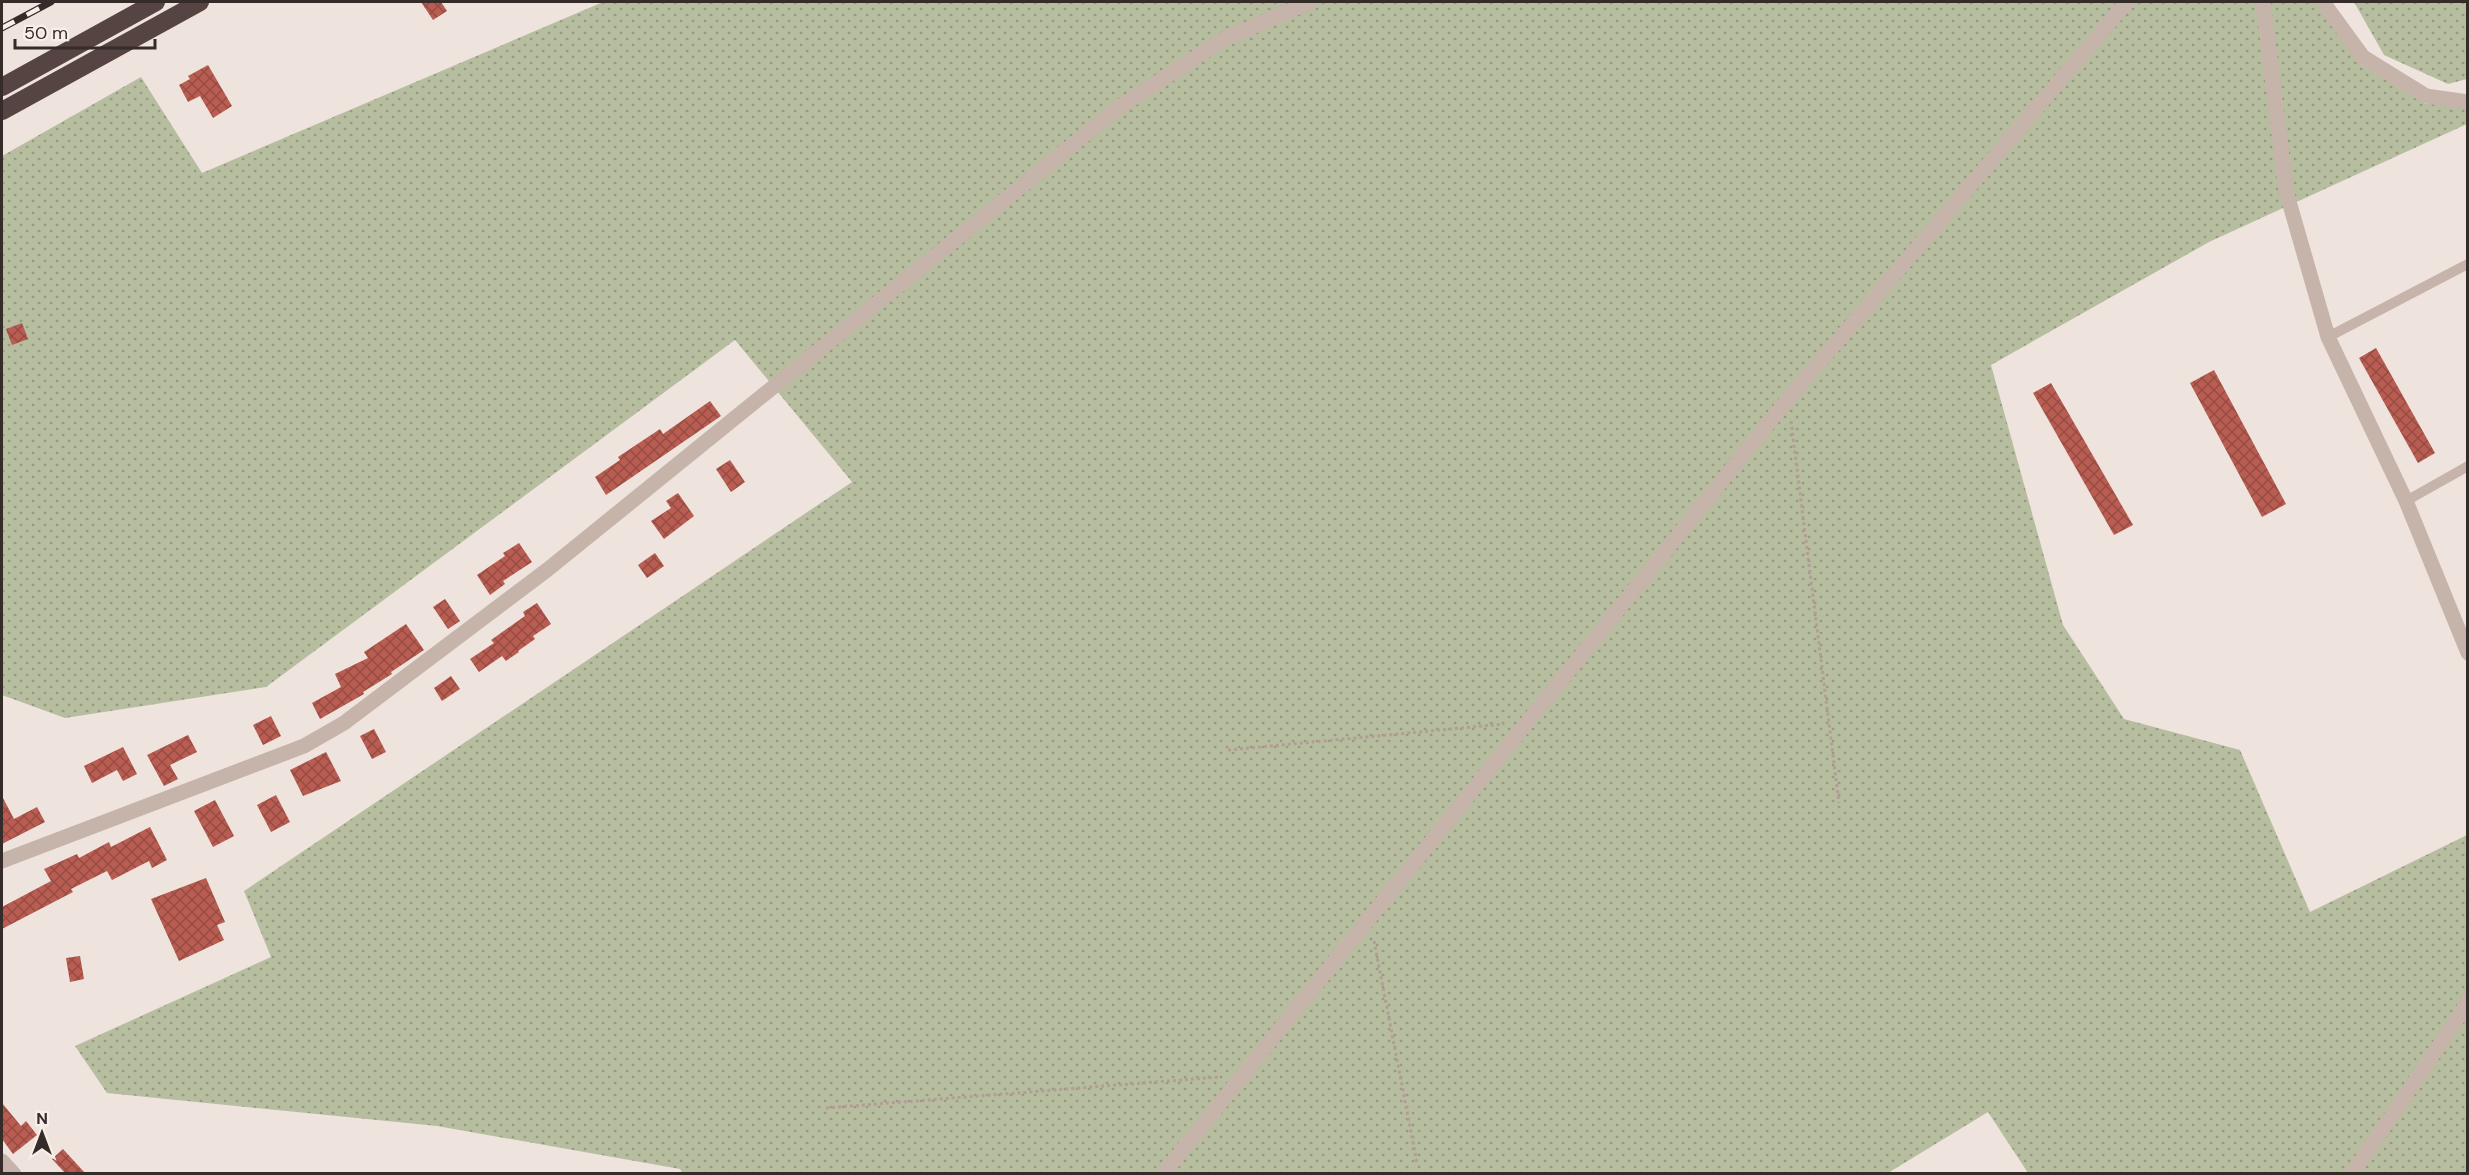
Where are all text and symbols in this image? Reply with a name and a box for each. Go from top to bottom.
scale bar [15,12,154,50]
text: 50 m [24,21,68,45]
north arrow [12,1103,72,1163]
text: N [36,1108,48,1129]

